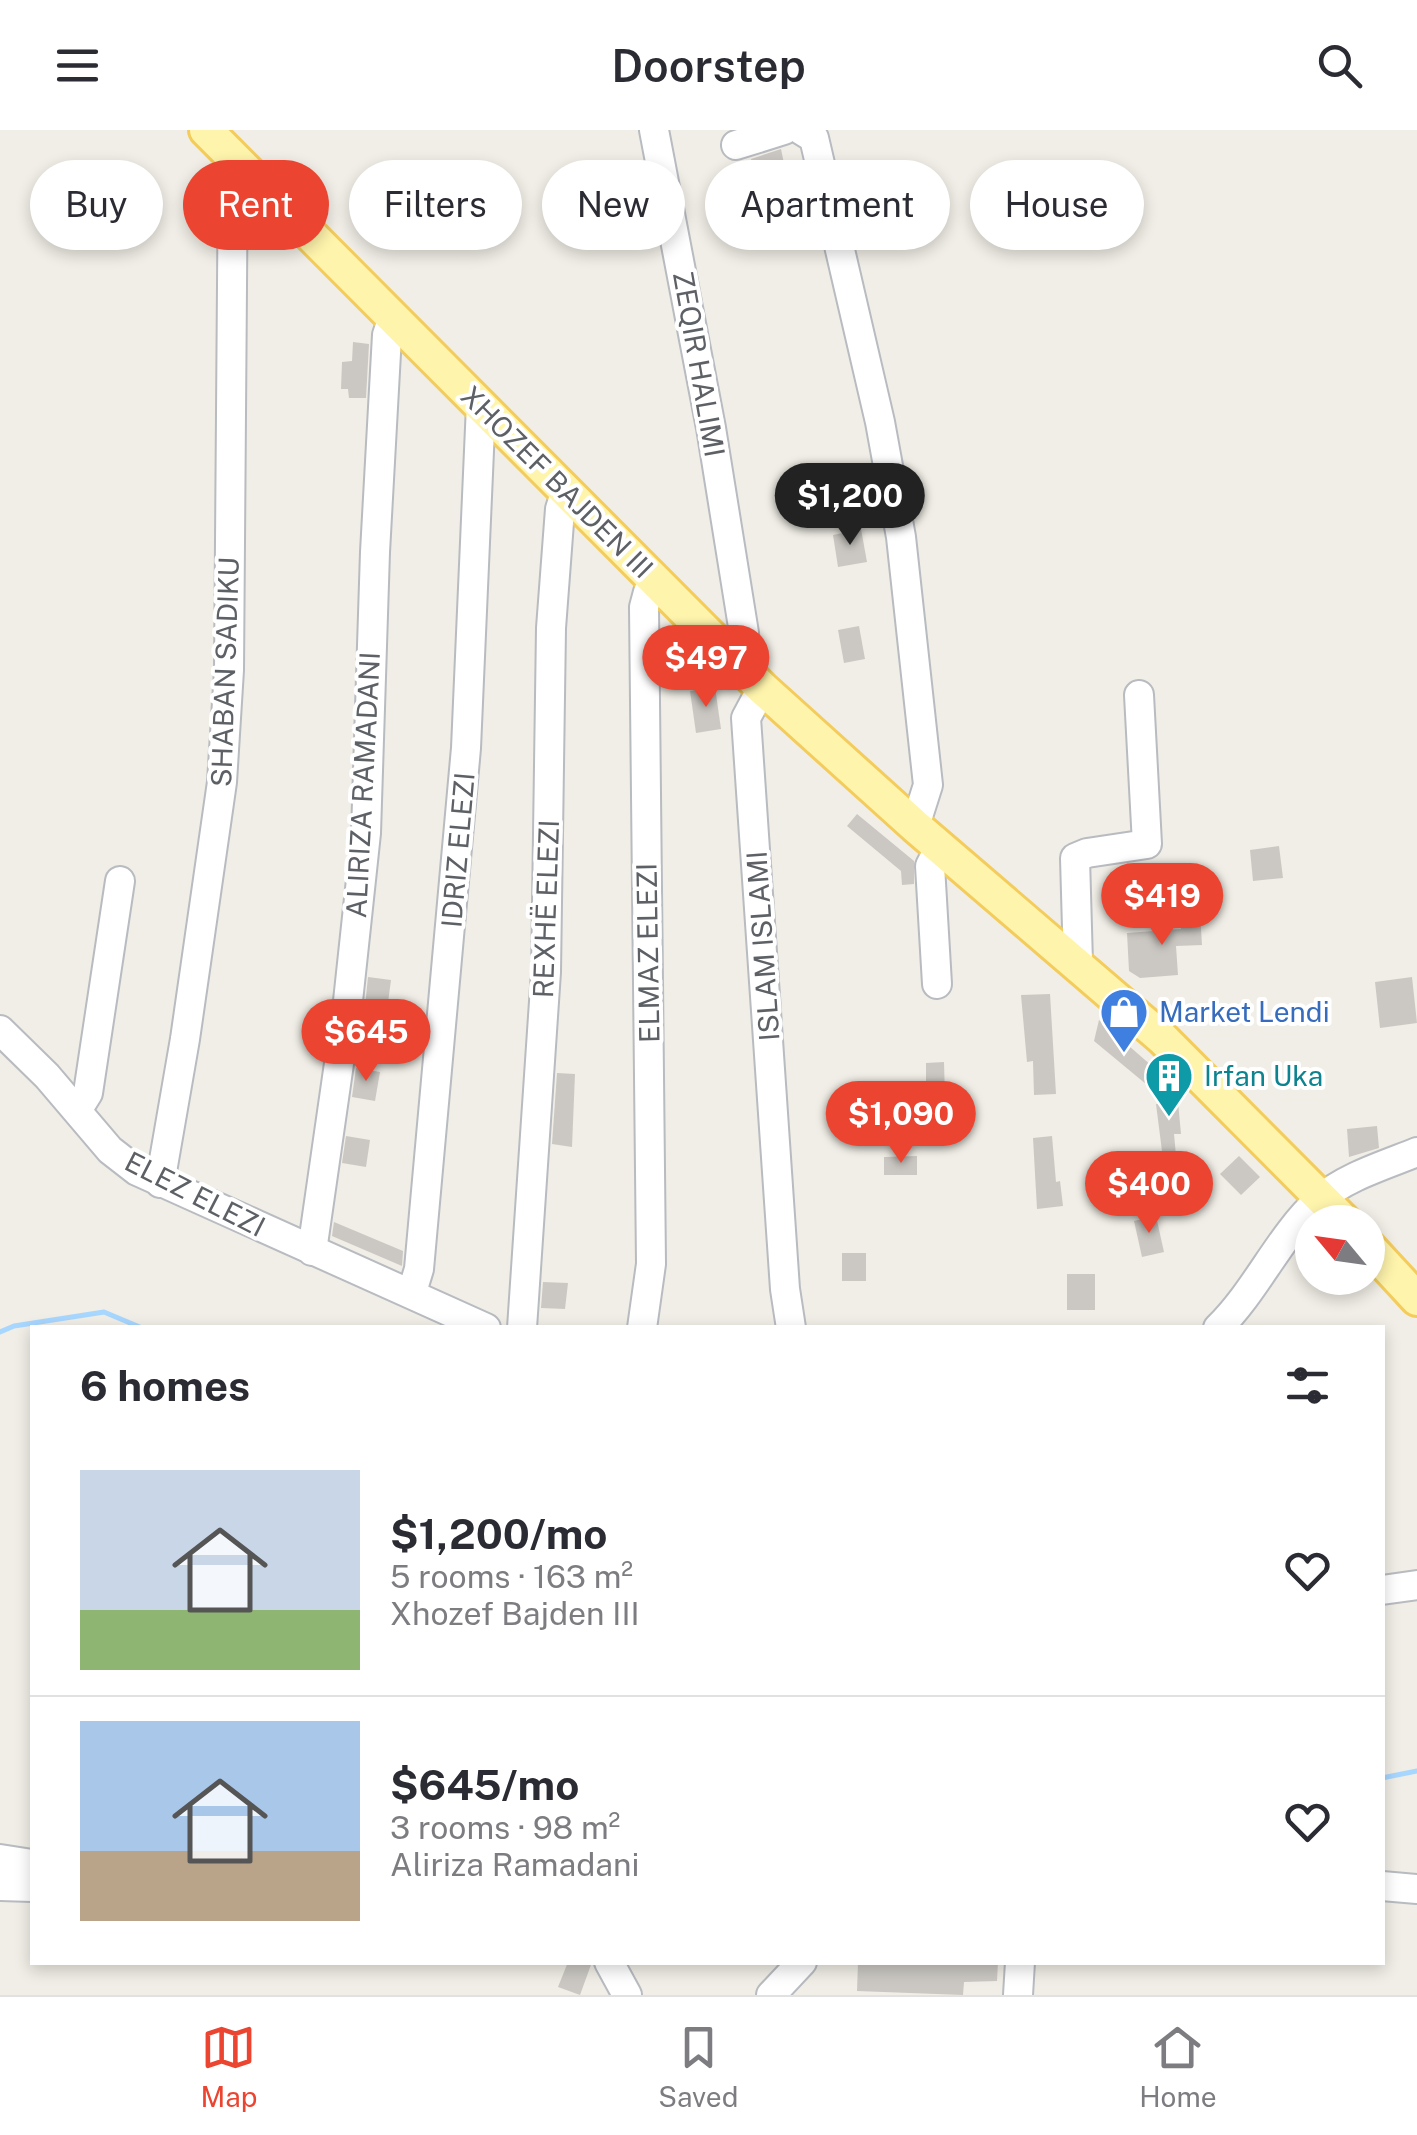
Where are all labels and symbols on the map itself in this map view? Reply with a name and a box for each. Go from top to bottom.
street label: ZEQIR HALIMI [667,269,732,459]
street label: XHOZEF BAJDEN III [455,379,660,584]
pin: $1,200 [769,463,931,548]
street label: SHABAN SADIKU [204,556,245,788]
pin: $497 [647,625,765,710]
street label: ALIRIZA RAMADANI [339,651,386,919]
street label: IDRIZ ELEZI [434,771,481,929]
street label: REXHË ELEZI [526,819,565,999]
street label: ISLAM ISLAMI [739,850,786,1042]
street label: ELMAZ ELEZI [629,863,666,1043]
pin: $419 [1103,863,1221,948]
shop icon: Market Lendi [1098,986,1150,1054]
place label: Market Lendi [1159,995,1330,1028]
pin: $645 [307,999,425,1084]
building icon: Irfan Uka [1143,1050,1195,1118]
place label: Irfan Uka [1204,1059,1323,1092]
pin: $1,090 [820,1081,982,1166]
street label: ELEZ ELEZI [120,1144,271,1243]
pin: $400 [1090,1151,1208,1236]
north arrow [1295,1205,1385,1295]

